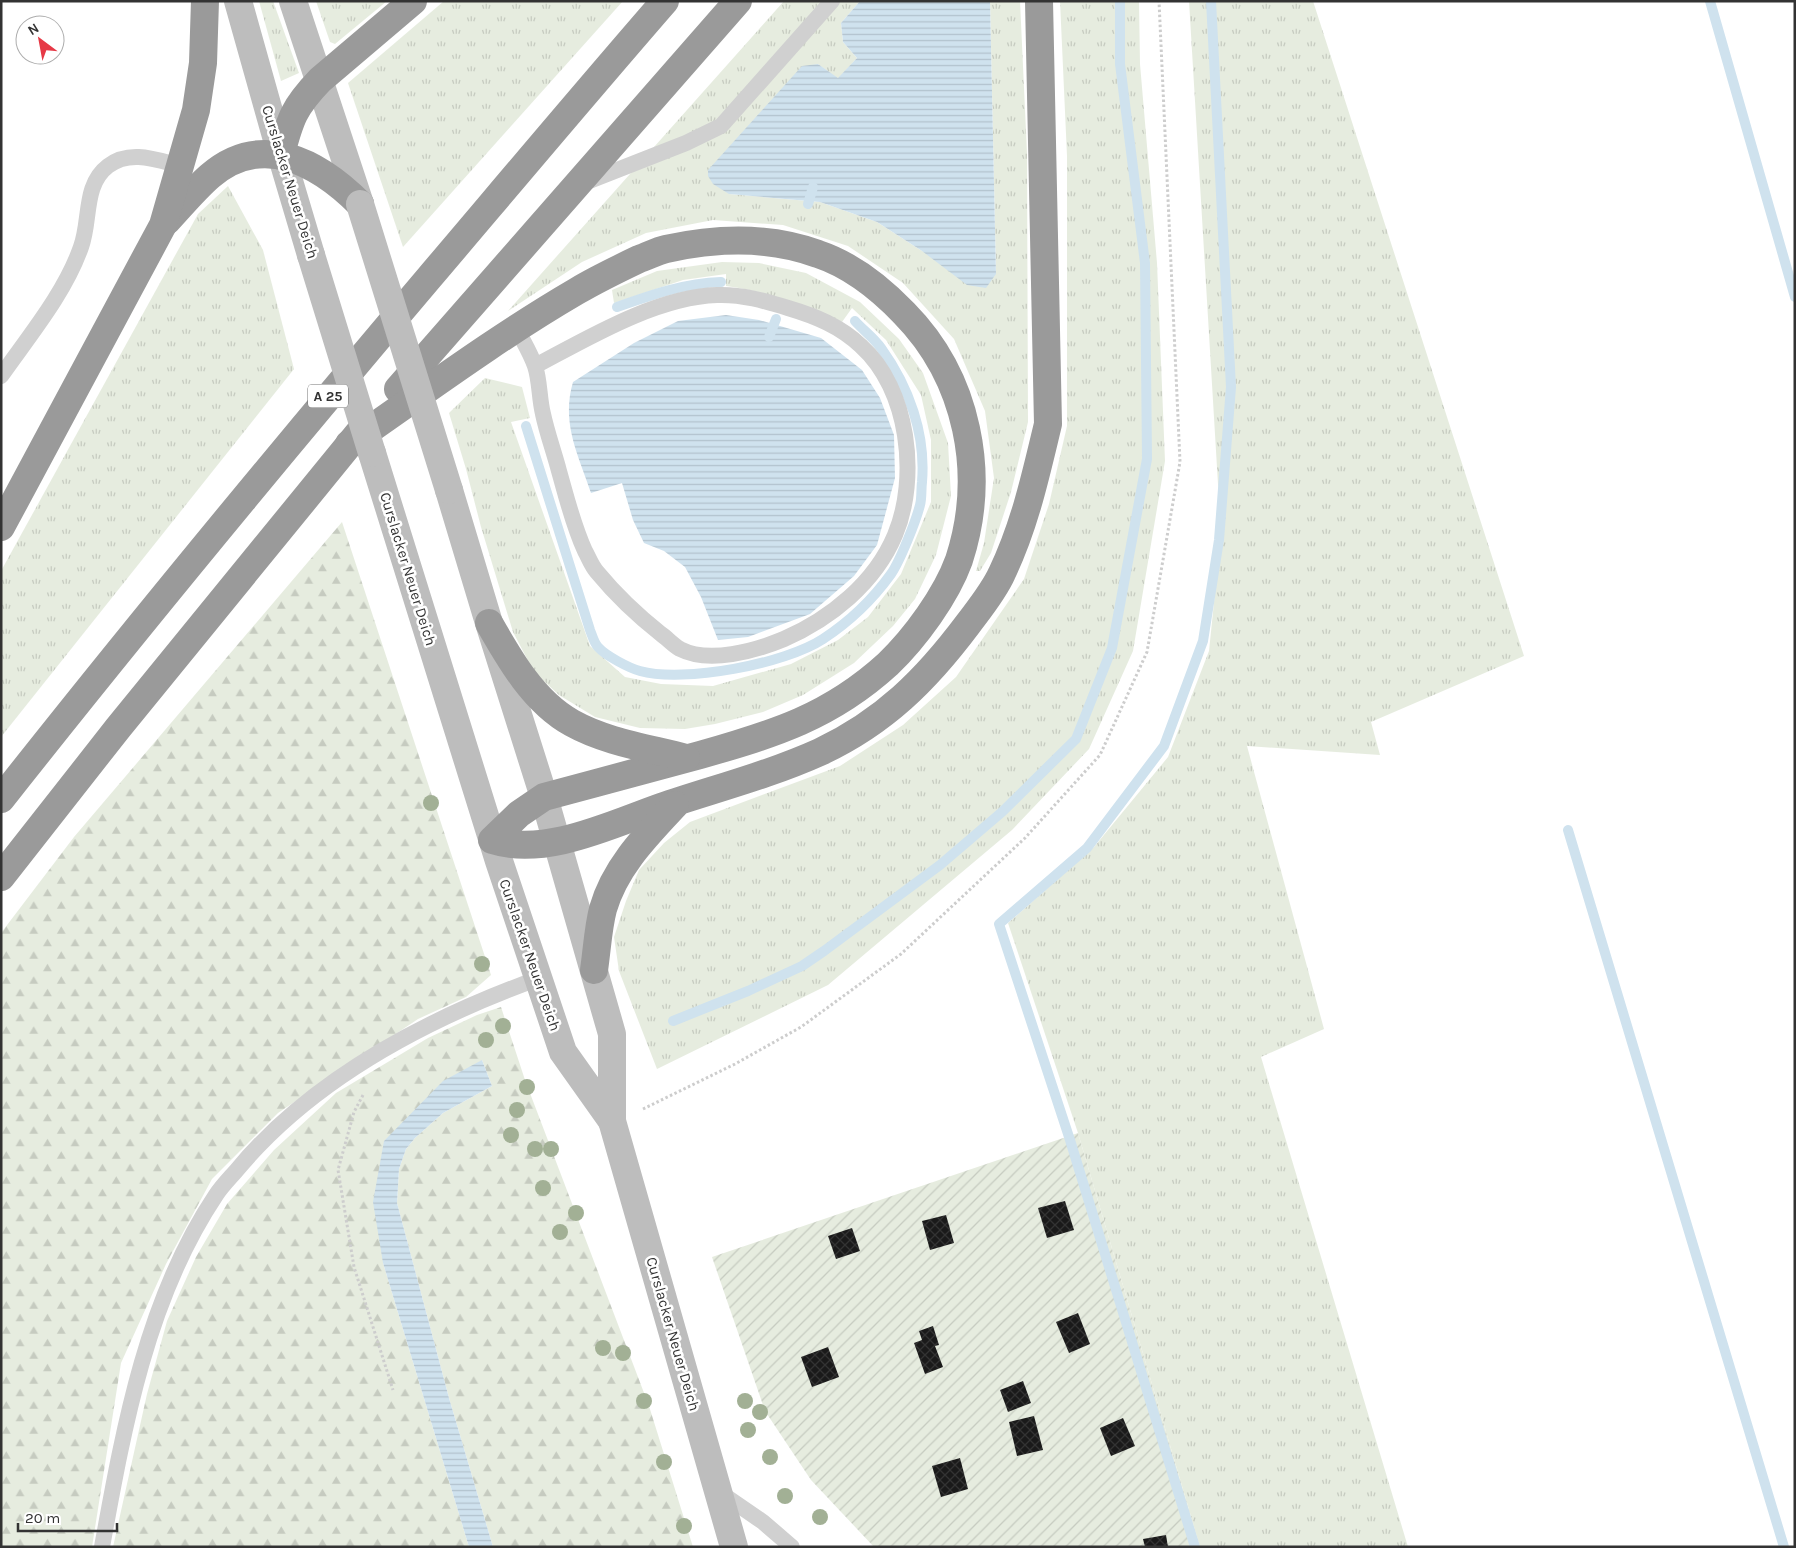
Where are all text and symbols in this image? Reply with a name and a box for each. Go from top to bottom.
north arrow [15,15,65,65]
text: N [25,20,42,39]
street label: Curslacker Neuer Deich [258,103,322,261]
road number: A 25 [308,384,348,408]
street label: Curslacker Neuer Deich [376,490,440,648]
street label: Curslacker Neuer Deich [496,877,564,1033]
street label: Curslacker Neuer Deich [642,1255,704,1413]
scale bar [18,1500,116,1532]
text: 20 m [25,1509,60,1527]

